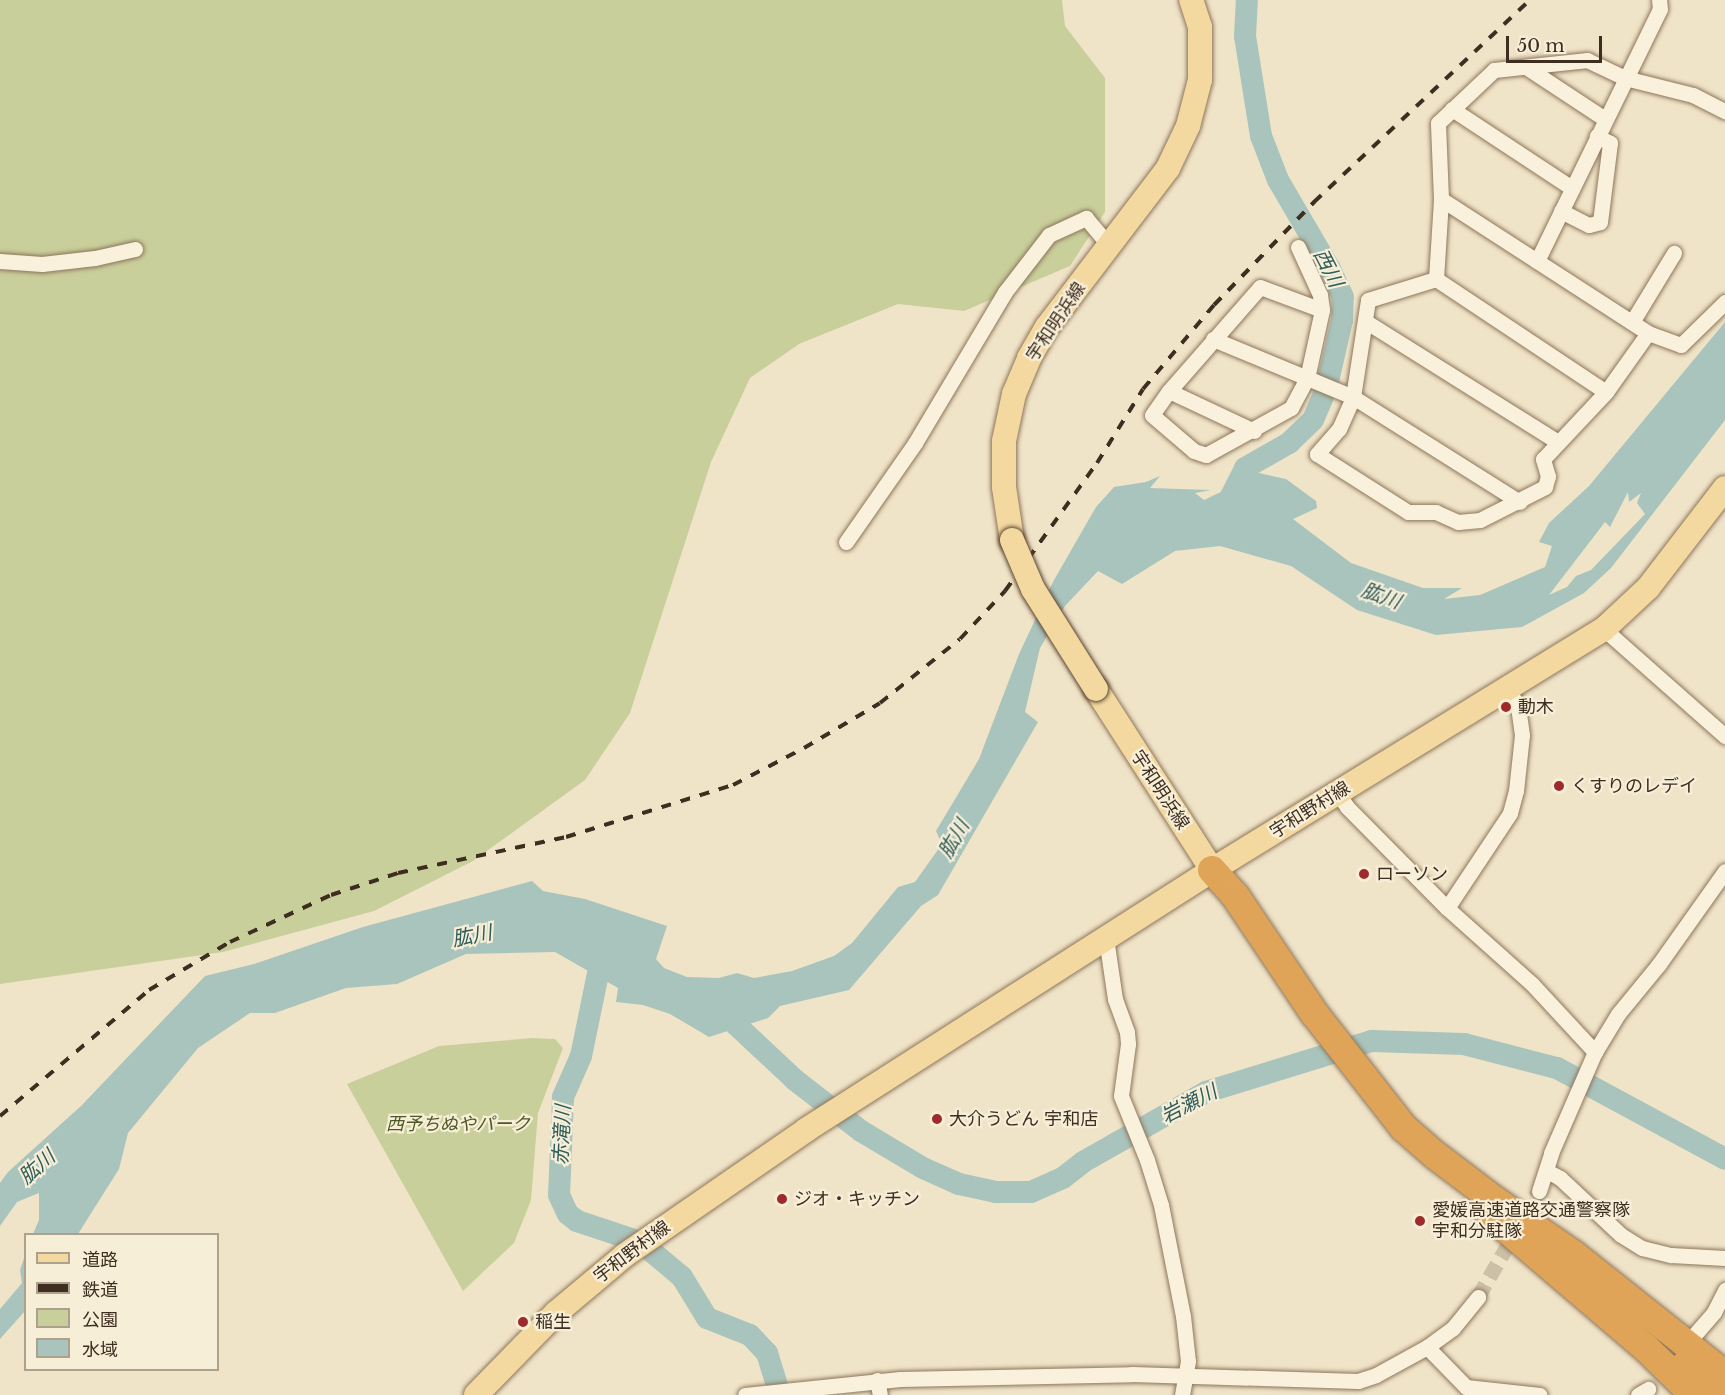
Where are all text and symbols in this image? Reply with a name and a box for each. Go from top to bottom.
scale bar [1509,24,1605,62]
text: 50 m [1517,35,1565,57]
water label: 西川 [1308,245,1348,291]
street label: 宇和明浜線 [1022,279,1090,365]
water label: 肱川 [1358,578,1404,614]
place label: 動木 [1518,696,1554,718]
marker: 動木 [1499,700,1513,714]
street label: 宇和明浜線 [1126,746,1194,834]
place label: くすりのレデイ [1571,775,1697,797]
street label: 宇和野村線 [1266,777,1354,843]
marker: くすりのレデイ [1552,779,1566,793]
water label: 肱川 [934,816,974,862]
place label: ローソン [1376,863,1448,885]
marker: ローソン [1357,867,1371,881]
water label: 肱川 [450,920,494,952]
water label: 岩瀬川 [1157,1080,1221,1128]
water label: 赤滝川 [548,1104,576,1166]
place label: 大介うどん 宇和店 [949,1108,1098,1130]
marker: 大介うどん 宇和店 [930,1112,944,1126]
park label: 西予ちぬやパーク [386,1113,530,1135]
water label: 肱川 [14,1145,60,1189]
place label: ジオ・キッチン [794,1188,920,1210]
marker: ジオ・キッチン [775,1192,789,1206]
place label: 愛媛高速道路交通警察隊 宇和分駐隊 [1432,1200,1630,1242]
marker: 愛媛高速道路交通警察隊 宇和分駐隊 [1413,1214,1427,1228]
street label: 宇和野村線 [590,1216,674,1288]
legend [24,1233,219,1371]
text: 道路 [82,1249,118,1271]
text: 鉄道 [82,1279,118,1301]
text: 公園 [82,1309,118,1331]
place label: 稲生 [535,1311,571,1333]
marker: 稲生 [516,1315,530,1329]
text: 水域 [82,1339,118,1361]

